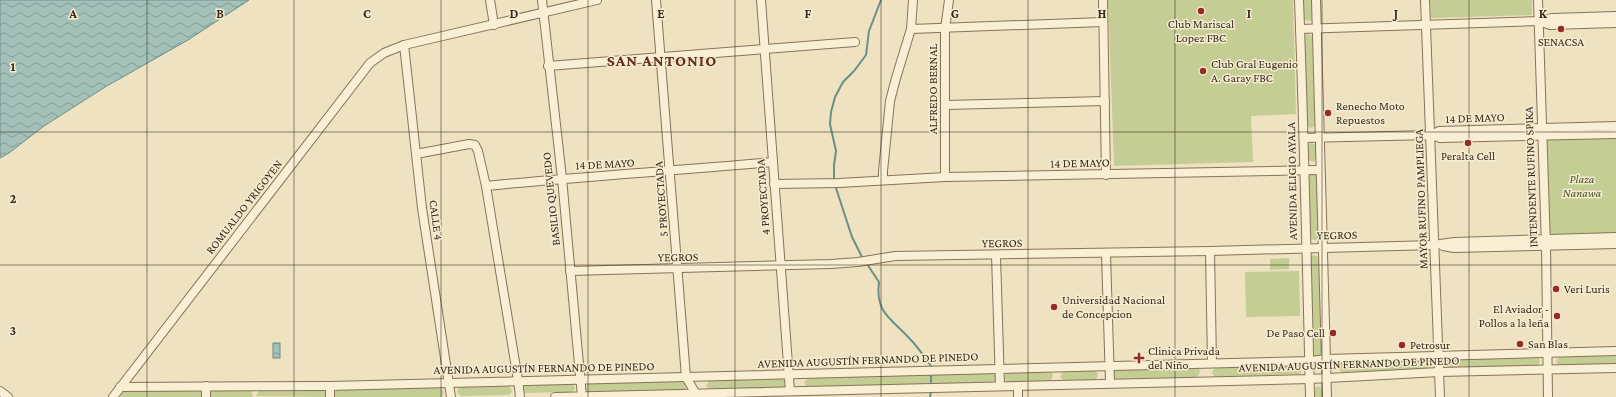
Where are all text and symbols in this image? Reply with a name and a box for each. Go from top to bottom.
text: A [68,6,77,21]
text: B [216,6,224,21]
text: C [363,6,371,21]
text: D [510,6,519,21]
text: E [657,6,665,21]
text: F [805,6,812,21]
text: G [951,6,959,21]
text: H [1098,6,1107,21]
marker: Club Mariscal Lopez FBC [1196,6,1206,16]
text: I [1247,6,1251,21]
text: J [1392,6,1398,21]
text: K [1539,6,1548,21]
place label: Club Mariscal Lopez FBC [1168,17,1234,45]
marker: SENACSA [1556,24,1566,34]
place label: SENACSA [1538,35,1584,49]
street label: ALFREDO BERNAL [926,44,940,134]
district label: SAN ANTONIO [607,52,717,69]
place label: Club Gral Eugenio A. Garay FBC [1211,57,1298,85]
text: 1 [11,59,16,74]
marker: Club Gral Eugenio A. Garay FBC [1198,66,1208,76]
place label: Renecho Moto Repuestos [1336,99,1405,127]
street label: INTENDENTE RUFINO SPIKA [1522,106,1540,248]
marker: Renecho Moto Repuestos [1323,108,1333,118]
street label: 14 DE MAYO [1445,110,1505,126]
street label: AVENIDA ELIGIO AYALA [1284,122,1300,240]
street label: MAYOR RUFINO PAMPLIEGA [1412,129,1430,269]
marker: Peralta Cell [1463,138,1473,148]
place label: Peralta Cell [1441,149,1495,163]
street label: BASILIO QUEVEDO [539,152,563,246]
street label: 14 DE MAYO [575,155,635,173]
street label: 14 DE MAYO [1050,155,1110,171]
street label: ROMUALDO YRIGOYEN [203,157,285,257]
street label: 4 PROYECTADA [753,158,773,235]
street label: 5 PROYECTADA [651,161,671,237]
park label: Plaza Nanawa [1563,172,1602,200]
text: 2 [10,191,17,206]
street label: CALLE 4 [426,199,446,241]
street label: YEGROS [1317,228,1358,242]
street label: YEGROS [982,236,1023,250]
street label: YEGROS [658,250,699,264]
place label: Veri Luris [1564,282,1610,296]
marker: Veri Luris [1551,284,1561,294]
place label: Universidad Nacional de Concepcion [1062,293,1165,321]
marker: Universidad Nacional de Concepcion [1049,302,1059,312]
place label: El Aviador - Pollos a la leña [1479,302,1549,330]
marker: El Aviador - Pollos a la leña [1552,311,1562,321]
text: 3 [10,323,16,338]
place label: De Paso Cell [1267,326,1325,340]
marker: De Paso Cell [1328,328,1338,338]
place label: San Blas [1528,337,1568,351]
place label: Petrosur [1410,338,1451,352]
marker: San Blas [1515,339,1525,349]
marker: Petrosur [1397,340,1407,350]
place label: Clinica Privada del Niño [1148,344,1220,372]
street label: AVENIDA AUGUSTÍN FERNANDO DE PINEDO [757,349,979,371]
marker: Clinica Privada del Niño [1133,352,1145,364]
street label: AVENIDA AUGUSTÍN FERNANDO DE PINEDO [1238,353,1460,375]
street label: AVENIDA AUGUSTÍN FERNANDO DE PINEDO [433,359,655,377]

